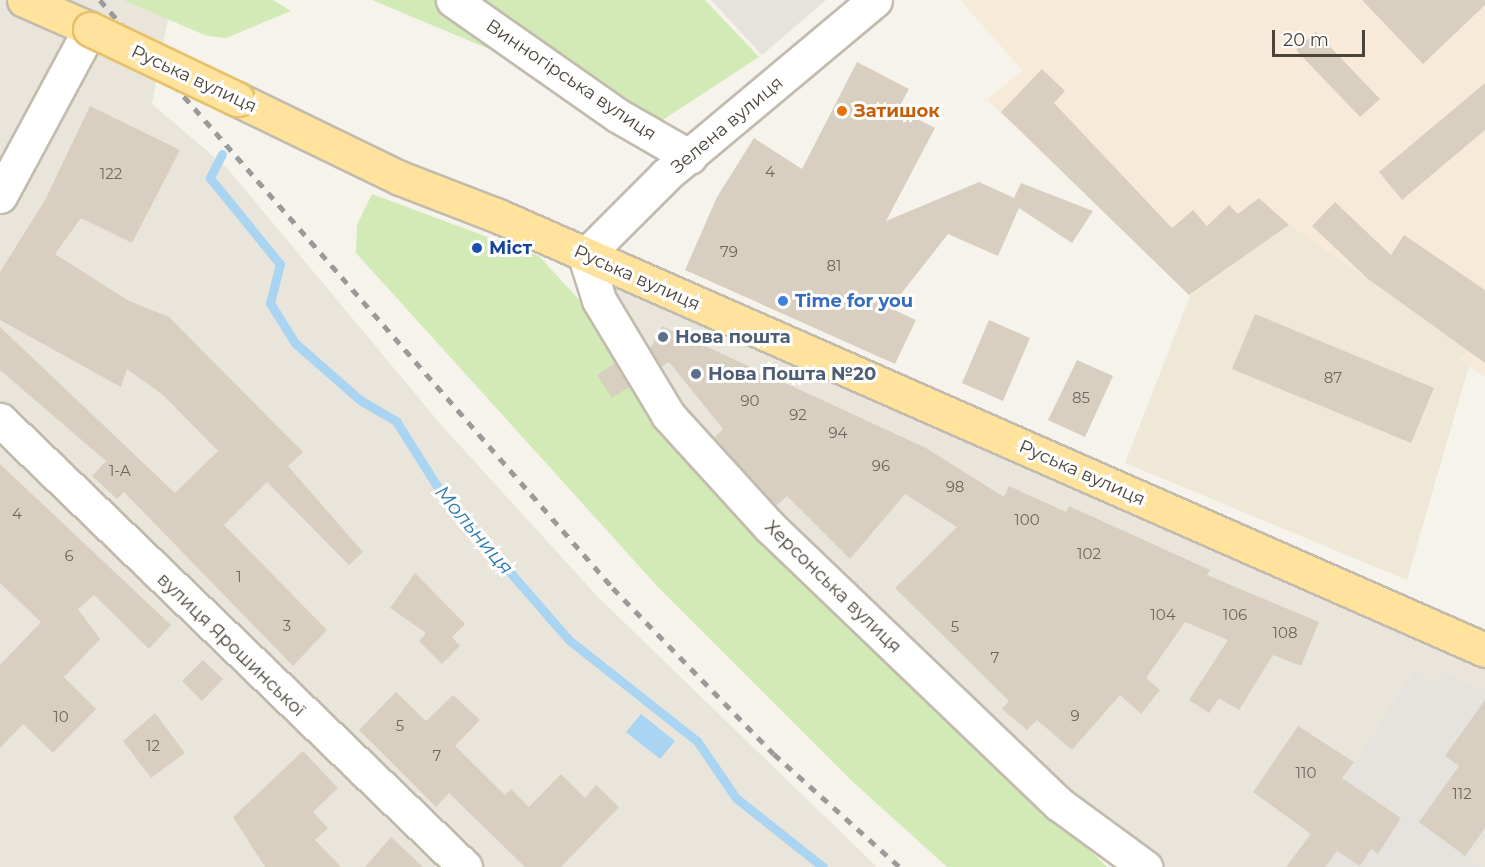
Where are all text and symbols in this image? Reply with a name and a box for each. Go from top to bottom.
street label: Винногірська вулиця [482,15,660,145]
scale bar [1275,18,1368,56]
text: 20 m [1283,29,1329,51]
street label: Руська вулиця [128,41,260,117]
street label: Зелена вулиця [667,72,787,178]
place label: Затишок [854,100,940,122]
marker: Затишок [835,104,849,118]
house number: 4 [765,163,775,181]
house number: 122 [100,165,122,183]
place label: Міст [489,237,532,259]
marker: Міст [470,241,484,255]
street label: Руська вулиця [571,241,703,315]
house number: 79 [720,243,738,261]
house number: 81 [827,257,841,275]
place label: Time for you [795,290,913,312]
marker: Time for you [776,294,790,308]
place label: Нова пошта [675,326,791,348]
marker: Нова пошта [656,330,670,344]
place label: Нова Пошта №20 [708,363,876,385]
marker: Нова Пошта №20 [689,367,703,381]
house number: 87 [1324,369,1342,387]
house number: 85 [1072,389,1090,407]
house number: 90 [740,392,760,410]
house number: 92 [789,406,807,424]
house number: 94 [828,424,848,442]
street label: Руська вулиця [1016,436,1148,510]
house number: 96 [872,457,890,475]
house number: 1-А [109,462,131,480]
house number: 98 [946,478,964,496]
water label: Мольниця [430,481,518,579]
house number: 4 [12,505,22,523]
house number: 100 [1014,511,1040,529]
street label: Херсонська вулиця [760,516,906,658]
house number: 102 [1077,545,1101,563]
house number: 6 [64,547,74,565]
house number: 1 [236,568,242,586]
street label: вулиця Ярошинської [153,569,309,721]
house number: 104 [1150,606,1176,624]
house number: 106 [1223,606,1247,624]
house number: 3 [283,617,291,635]
house number: 5 [951,618,959,636]
house number: 108 [1273,624,1297,642]
house number: 7 [991,649,999,667]
house number: 9 [1070,707,1080,725]
house number: 10 [53,708,69,726]
house number: 5 [396,717,404,735]
house number: 12 [146,737,160,755]
house number: 7 [433,747,441,765]
house number: 110 [1296,764,1316,782]
house number: 112 [1452,785,1472,803]

